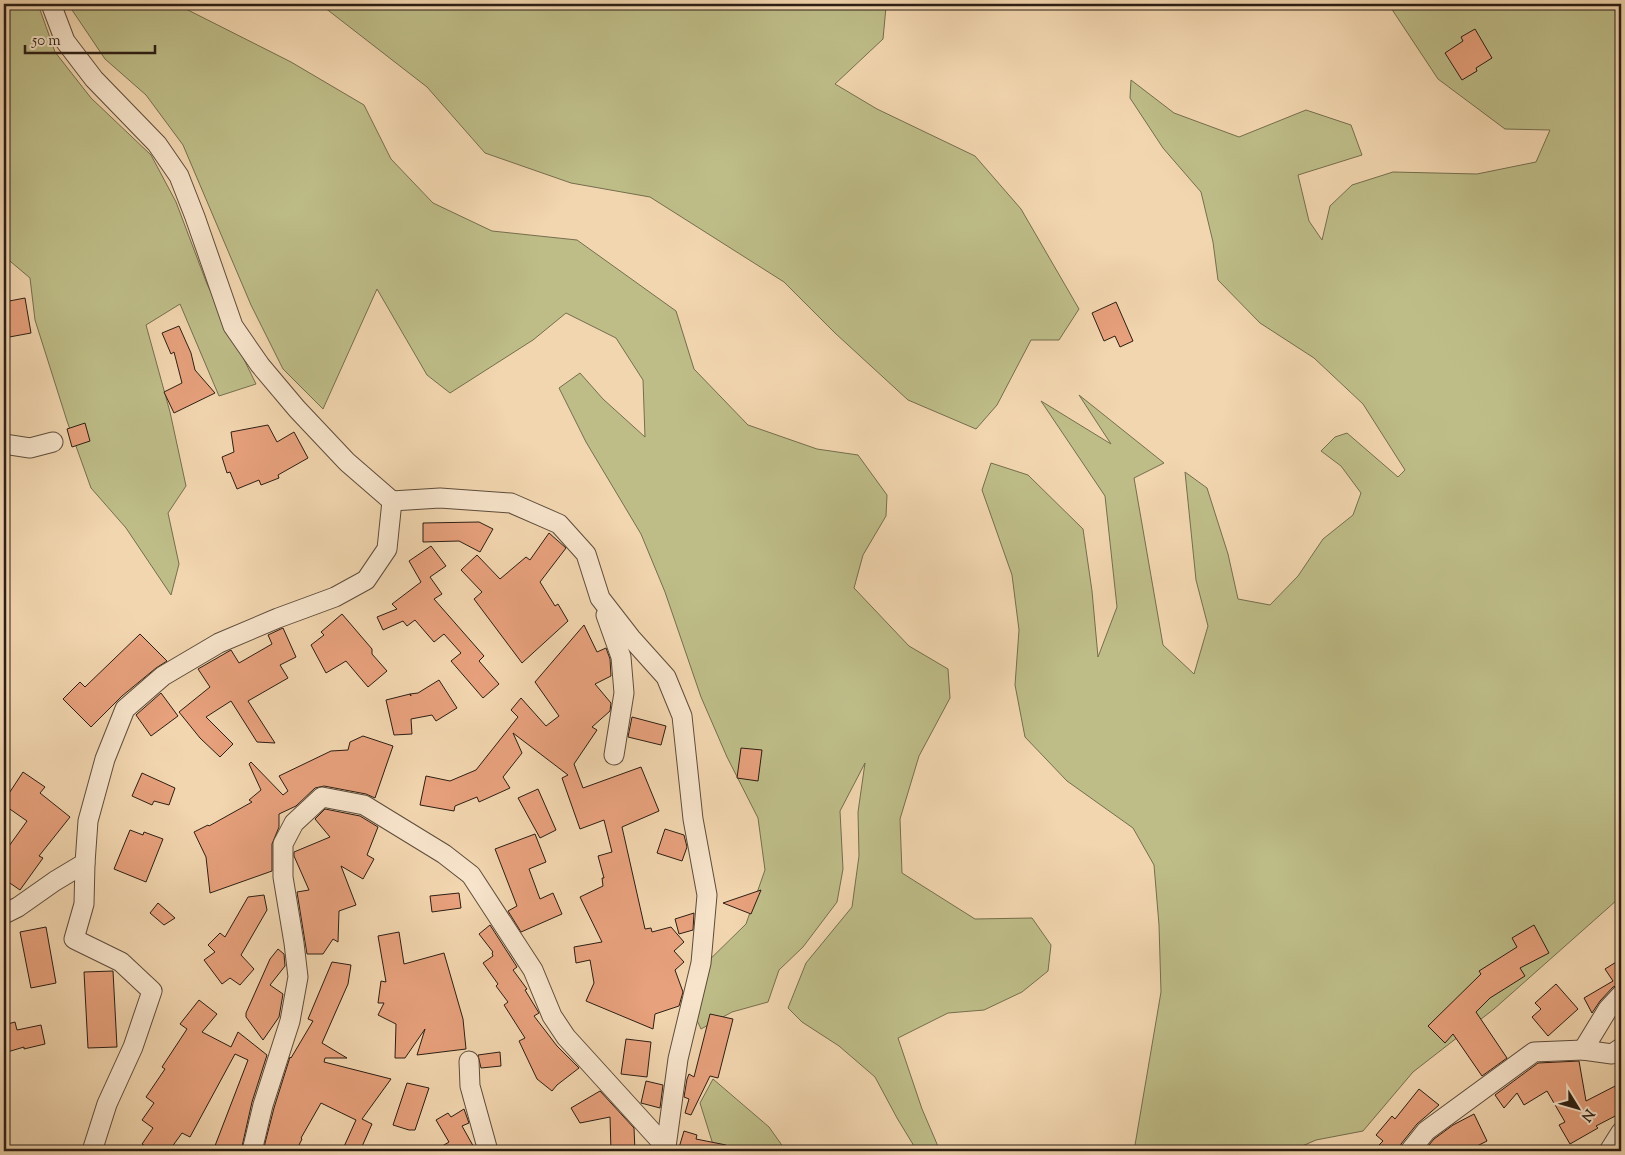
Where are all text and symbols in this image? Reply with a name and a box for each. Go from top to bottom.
scale bar [25,22,155,54]
text: 50 m [31,31,61,52]
north arrow [1552,1082,1602,1132]
text: N [1575,1104,1598,1125]

